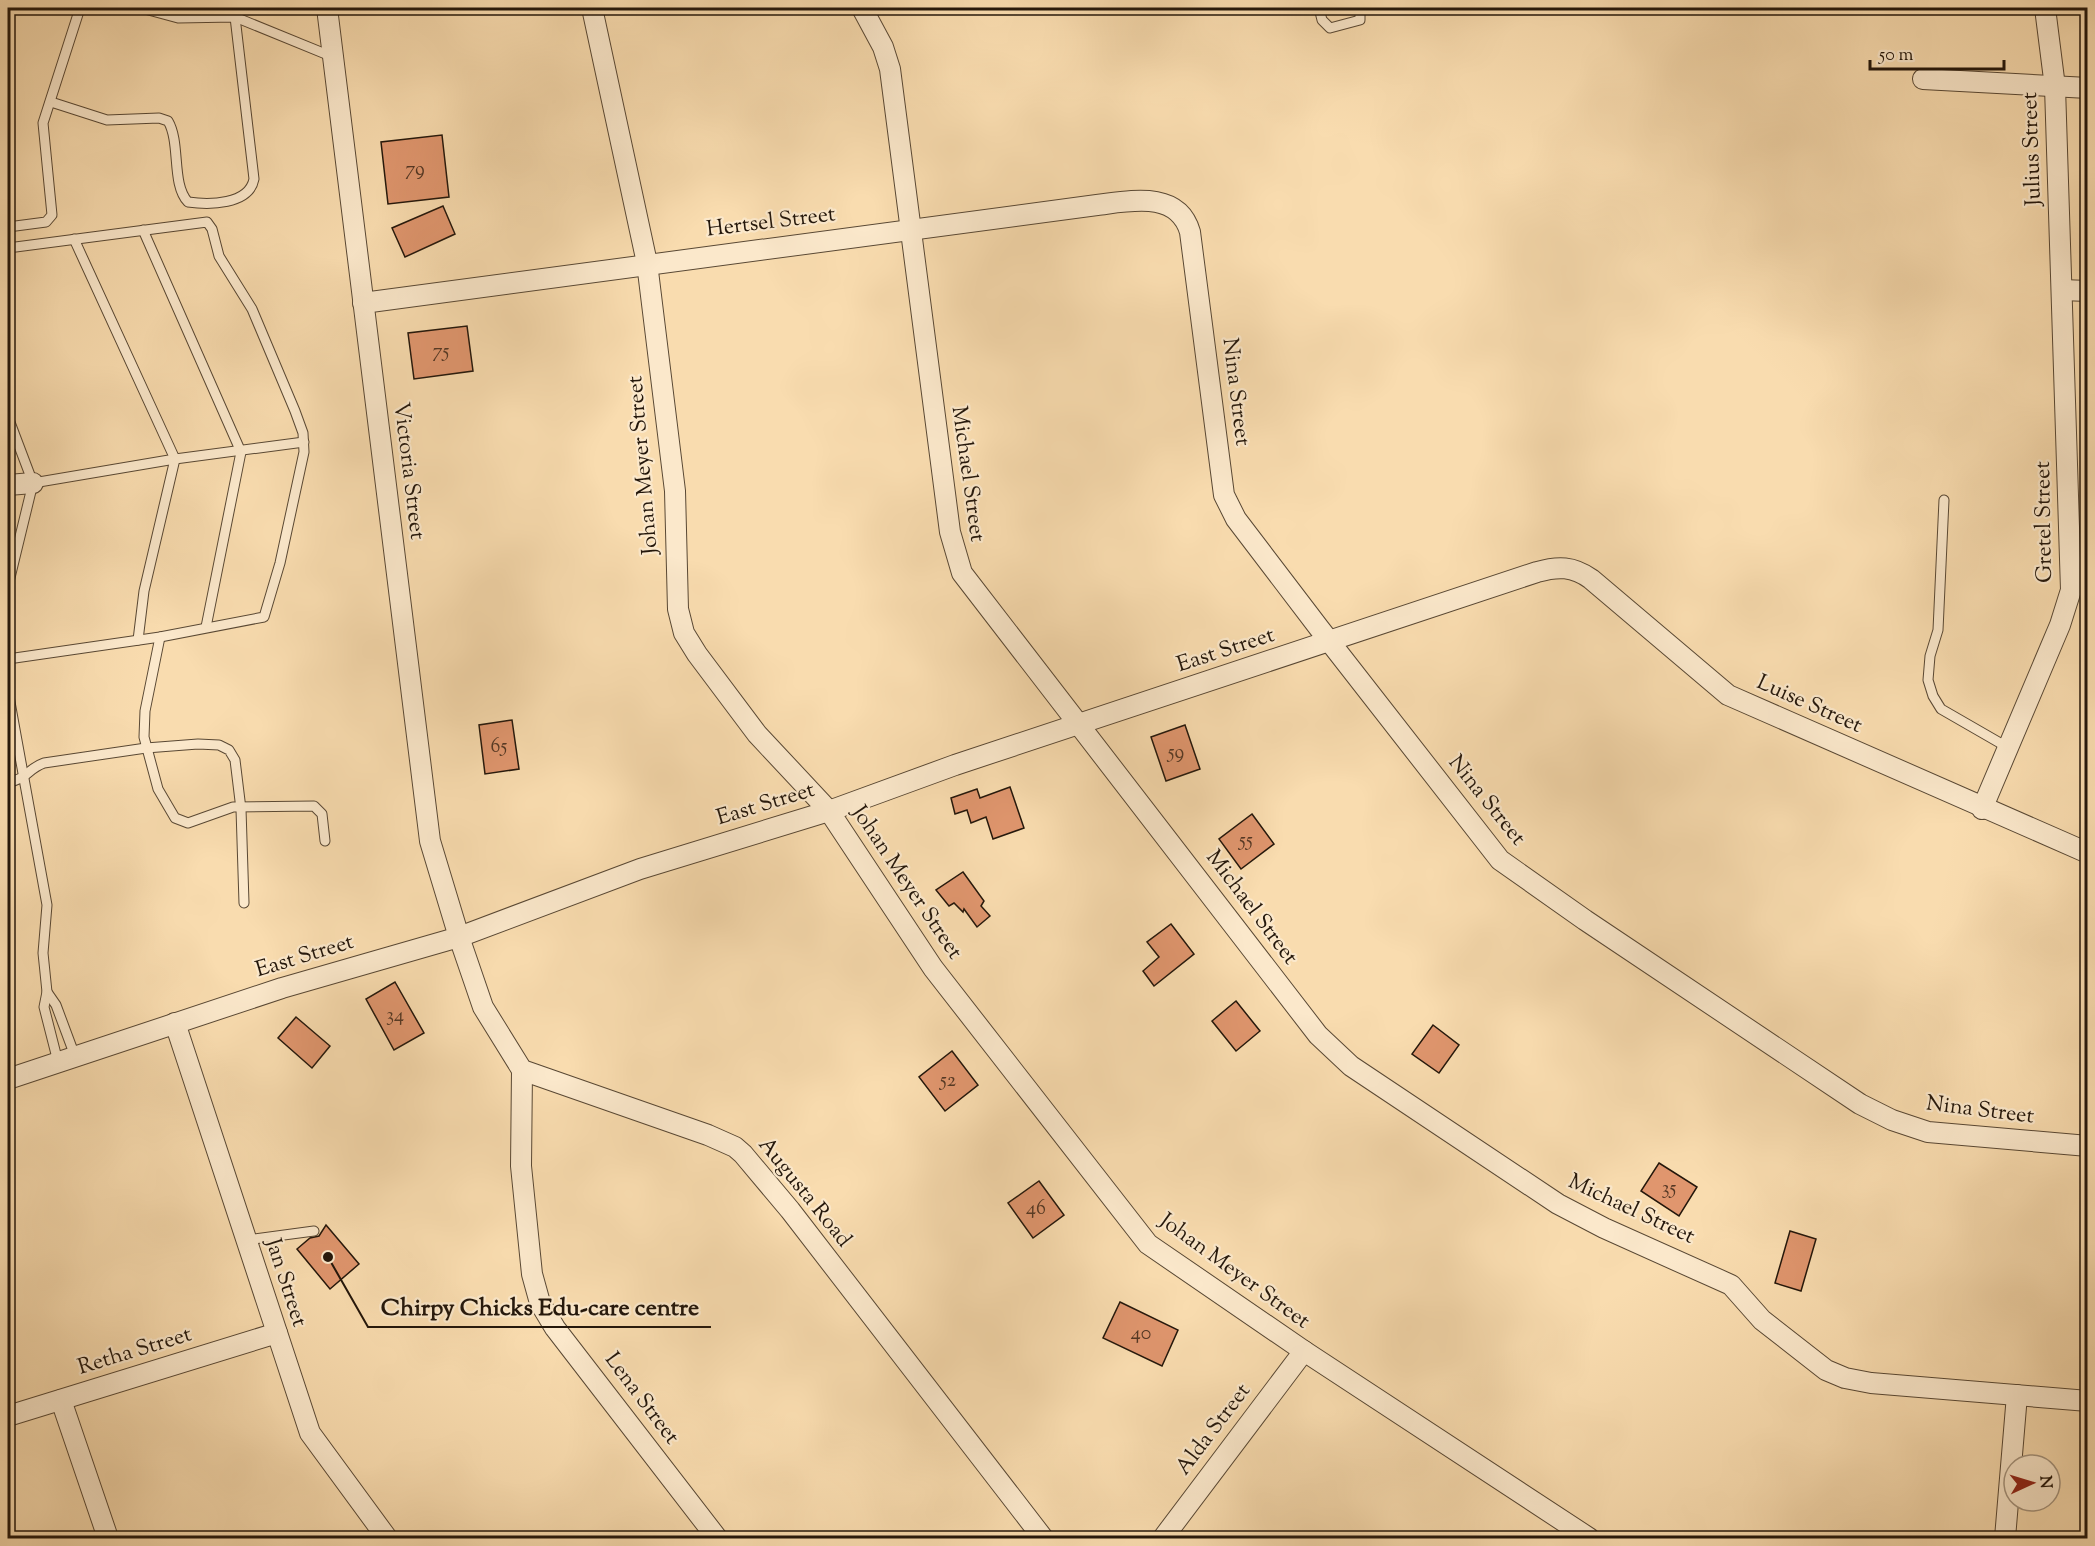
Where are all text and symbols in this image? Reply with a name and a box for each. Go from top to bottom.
scale bar [1870,33,2004,71]
text: 50 m [1878,43,1914,69]
street label: Julius Street [2015,91,2051,208]
house number: 79 [405,156,425,185]
street label: Hertsel Street [705,199,838,247]
street label: Nina Street [1213,336,1258,448]
house number: 75 [433,338,450,367]
street label: Johan Meyer Street [620,374,668,557]
street label: Victoria Street [384,401,432,542]
street label: Michael Street [942,404,992,544]
street label: Gretel Street [2028,460,2062,583]
street label: East Street [1173,620,1279,682]
street label: Luise Street [1751,667,1867,743]
house number: 65 [491,733,508,762]
house number: 59 [1167,739,1184,768]
street label: Nina Street [1439,749,1533,854]
street label: East Street [713,775,819,835]
street label: Johan Meyer Street [842,799,970,967]
house number: 55 [1238,827,1253,856]
street label: Michael Street [1197,844,1305,973]
street label: East Street [252,927,358,987]
house number: 34 [386,1002,404,1031]
house number: 52 [939,1067,956,1096]
street label: Nina Street [1924,1089,2036,1134]
street label: Augusta Road [750,1131,858,1255]
street label: Michael Street [1562,1167,1700,1254]
house number: 35 [1662,1175,1677,1204]
house number: 46 [1026,1195,1046,1224]
street label: Johan Meyer Street [1151,1206,1316,1338]
street label: Jan Street [255,1234,314,1332]
callout: Chirpy Chicks Edu-care centre [368,1285,711,1327]
text: Chirpy Chicks Edu-care centre [381,1292,699,1326]
street label: Retha Street [74,1319,196,1384]
house number: 40 [1131,1320,1151,1349]
street label: Lena Street [596,1346,687,1452]
street label: Alda Street [1169,1377,1260,1483]
north arrow [2002,1453,2062,1513]
text: N [2033,1475,2056,1490]

